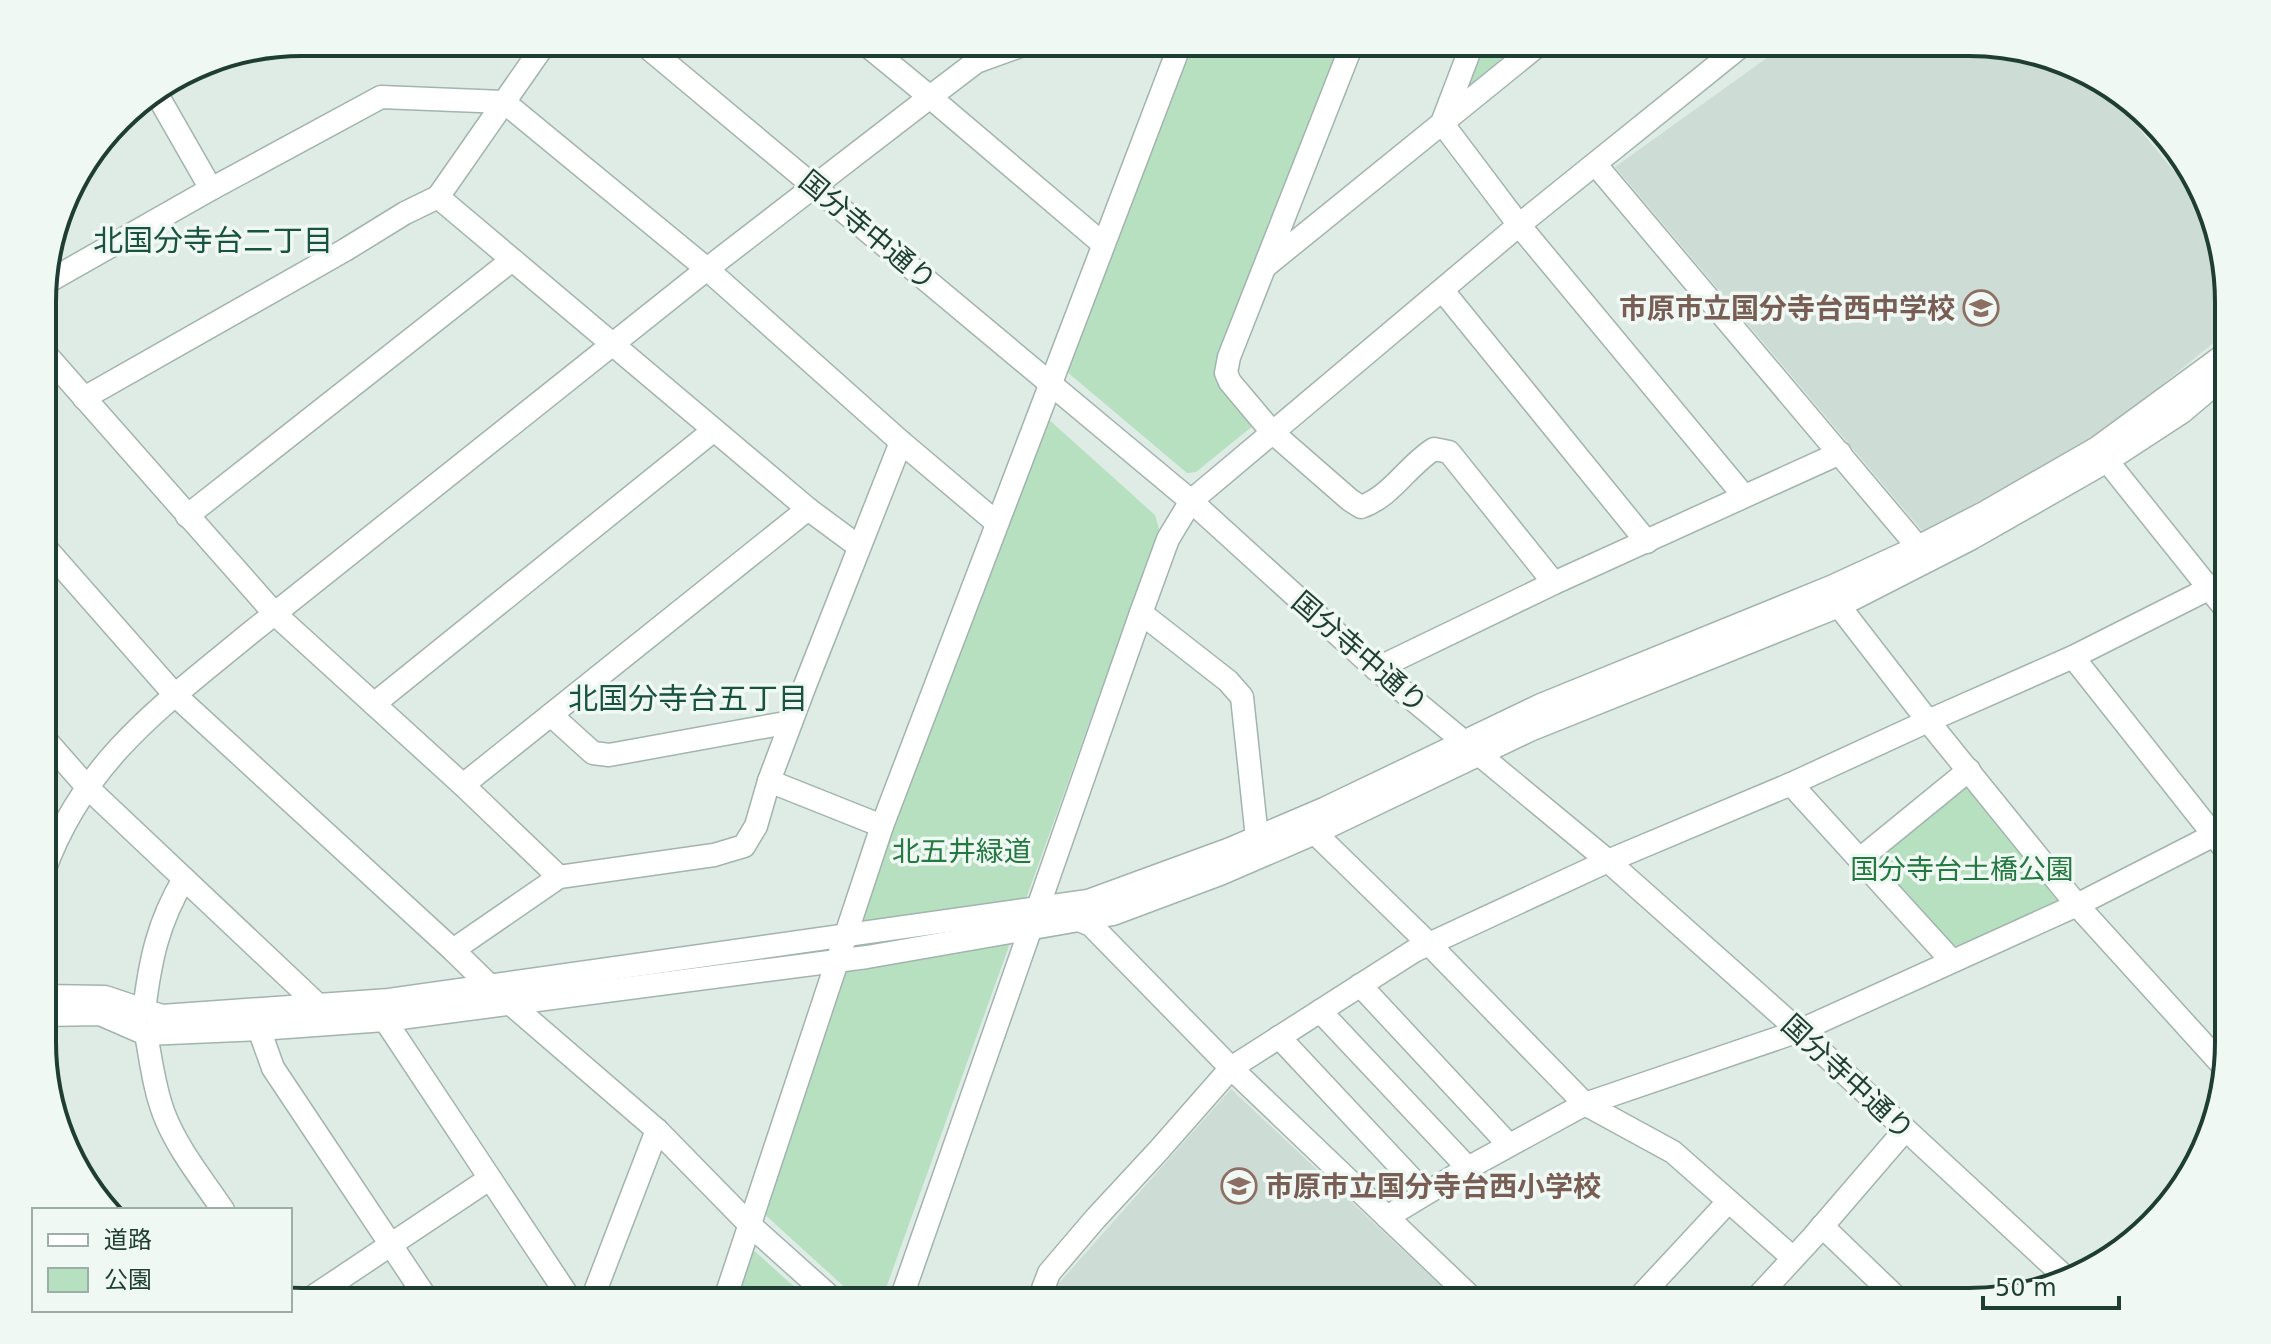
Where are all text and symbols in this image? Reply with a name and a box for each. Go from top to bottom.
street label: 国分寺中通り [793,164,943,297]
district label: 北国分寺台二丁目 [93,223,333,258]
school or university icon: 市原市立国分寺台西中学校 [1962,289,2000,327]
place label: 市原市立国分寺台西中学校 [1619,292,1955,325]
street label: 国分寺中通り [1285,585,1434,720]
district label: 北国分寺台五丁目 [568,681,808,716]
park label: 北五井緑道 [892,835,1032,868]
park label: 国分寺台土橋公園 [1850,853,2074,886]
street label: 国分寺中通り [1775,1008,1920,1147]
school or university icon: 市原市立国分寺台西小学校 [1220,1167,1258,1205]
place label: 市原市立国分寺台西小学校 [1265,1170,1601,1203]
legend [32,1208,292,1312]
text: 道路 [104,1226,152,1254]
scale bar [1983,1260,2119,1310]
text: 公園 [104,1266,152,1294]
text: 50 m [1995,1274,2057,1302]

